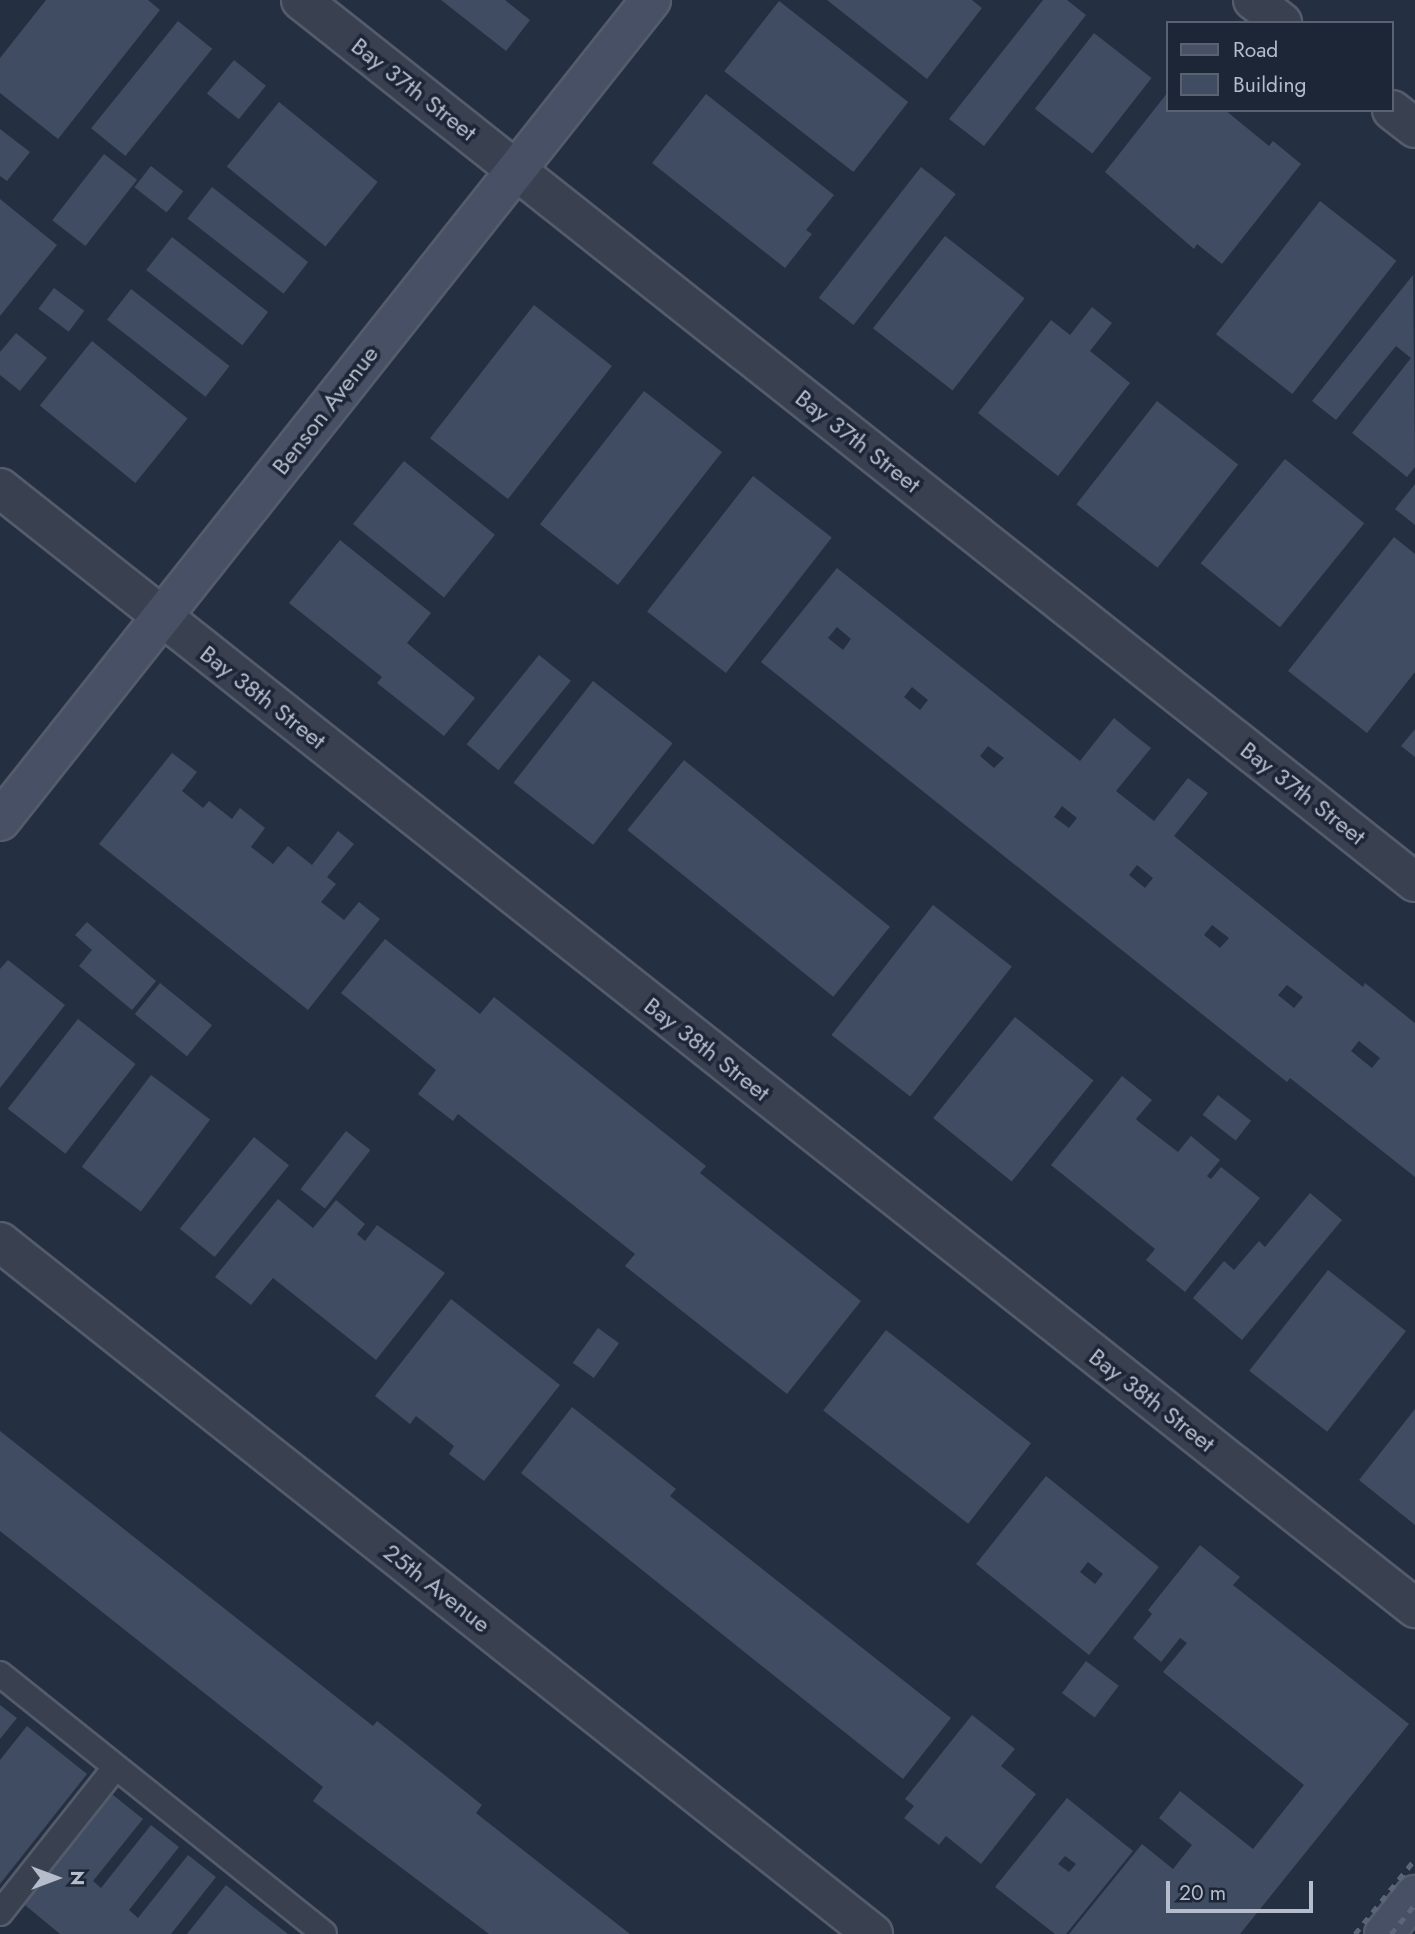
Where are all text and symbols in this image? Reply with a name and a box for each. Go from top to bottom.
legend [1166,21,1394,112]
street label: Bay 37th Street [346,31,482,147]
text: Road [1233,35,1278,65]
text: Building [1233,70,1306,100]
street label: Benson Avenue [266,340,384,480]
street label: Bay 37th Street [790,383,926,499]
street label: Bay 38th Street [194,639,332,755]
street label: Bay 37th Street [1235,735,1371,851]
street label: Bay 38th Street [638,991,776,1107]
street label: Bay 38th Street [1083,1342,1221,1458]
street label: 25th Avenue [378,1537,496,1639]
north arrow [21,1843,91,1913]
scale bar [1170,1868,1317,1912]
text: N [64,1870,91,1886]
text: 20 m [1179,1878,1226,1908]

